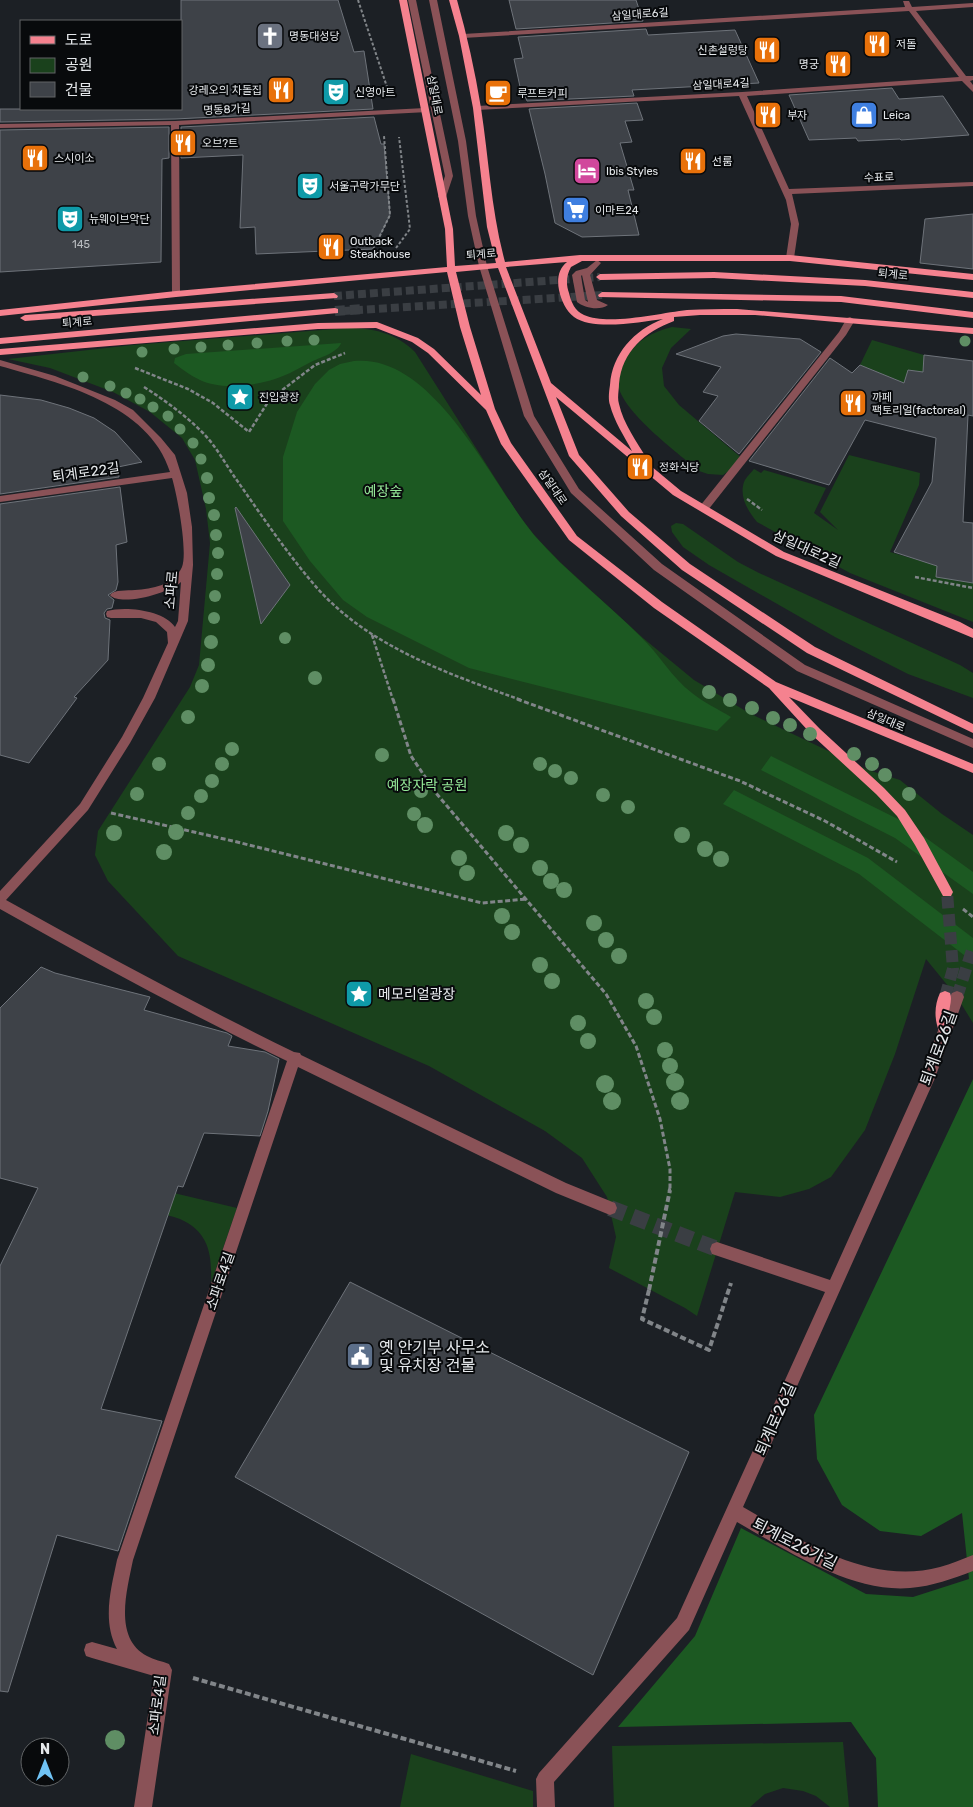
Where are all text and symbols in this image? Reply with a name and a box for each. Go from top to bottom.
street label: 삼일대로6길 [611,6,669,23]
legend [20,20,182,110]
church icon: 명동대성당 [255,21,285,51]
restaurant icon: 저돌 [862,29,892,59]
place label: 명동대성당 [289,30,340,43]
text: 도로 [65,31,93,49]
restaurant icon: 신촌설렁탕 [752,35,782,65]
place label: 저돌 [896,38,916,51]
place label: 신촌설렁탕 [697,44,748,57]
restaurant icon: 명궁 [823,49,853,79]
text: 공원 [65,56,93,74]
place label: 명궁 [799,58,819,71]
street label: 삼일대로 [424,74,445,116]
restaurant icon: 강레오의 차돌집 [266,75,296,105]
theatre icon: 신영아트 [321,77,351,107]
street label: 삼일대로4길 [692,77,750,92]
cafe icon: 루프트커피 [483,78,513,108]
text: 건물 [65,81,93,99]
place label: 강레오의 차돌집 [188,84,262,97]
place label: 신영아트 [355,86,395,99]
place label: 루프트커피 [517,87,568,100]
restaurant icon: 부자 [753,100,783,130]
shop icon: Leica [849,100,879,130]
street label: 명동8가길 [203,102,251,117]
place label: 부자 [787,109,807,122]
place label: Leica [883,109,910,122]
restaurant icon: 오브?트 [168,128,198,158]
place label: 오브?트 [202,137,238,150]
restaurant icon: 스시이소 [20,143,50,173]
restaurant icon: 선룸 [678,146,708,176]
place label: 스시이소 [54,152,94,165]
place label: 선룸 [712,155,732,168]
hotel icon: Ibis Styles [572,156,602,186]
place label: Ibis Styles [606,165,659,178]
street label: 수표로 [864,170,894,185]
theatre icon: 서울구락가무단 [295,171,325,201]
place label: 서울구락가무단 [329,180,400,193]
supermarket icon: 이마트24 [561,195,591,225]
theatre icon: 뉴웨이브악단 [55,204,85,234]
place label: 이마트24 [595,204,639,217]
place label: 뉴웨이브악단 [89,213,150,226]
restaurant icon: Outback Steakhouse [316,232,346,262]
place label: Outback Steakhouse [350,235,410,261]
house number: 145 [72,238,90,251]
street label: 퇴계로 [465,247,497,262]
street label: 퇴계로 [877,266,909,283]
street label: 퇴계로 [61,315,93,330]
place icon: 진입광장 [225,382,255,412]
restaurant icon: 까페 팩토리얼(factoreal) [838,388,868,418]
place label: 진입광장 [259,391,299,404]
place label: 까페 팩토리얼(factoreal) [872,391,966,417]
restaurant icon: 정화식당 [625,452,655,482]
street label: 퇴계로22길 [51,459,121,486]
place label: 정화식당 [659,461,699,474]
street label: 삼일대로 [536,467,570,508]
park label: 예장숲 [364,483,402,500]
street label: 삼일대로2길 [770,527,843,572]
street label: 소파로 [161,570,182,610]
street label: 삼일대로 [865,707,907,734]
park label: 예장자락 공원 [387,777,467,794]
place icon: 메모리얼광장 [344,979,374,1009]
place label: 메모리얼광장 [378,986,455,1003]
street label: 퇴계로26길 [916,1008,961,1088]
street label: 소파로4길 [203,1250,238,1312]
place label: 옛 안기부 사무소 및 유치장 건물 [379,1338,490,1375]
public building icon: 옛 안기부 사무소 및 유치장 건물 [345,1341,375,1371]
street label: 퇴계로26길 [751,1380,800,1459]
street label: 퇴계로26가길 [749,1514,840,1573]
street label: 소파로4길 [145,1674,170,1736]
north arrow [20,1737,70,1787]
text: N [40,1741,50,1758]

